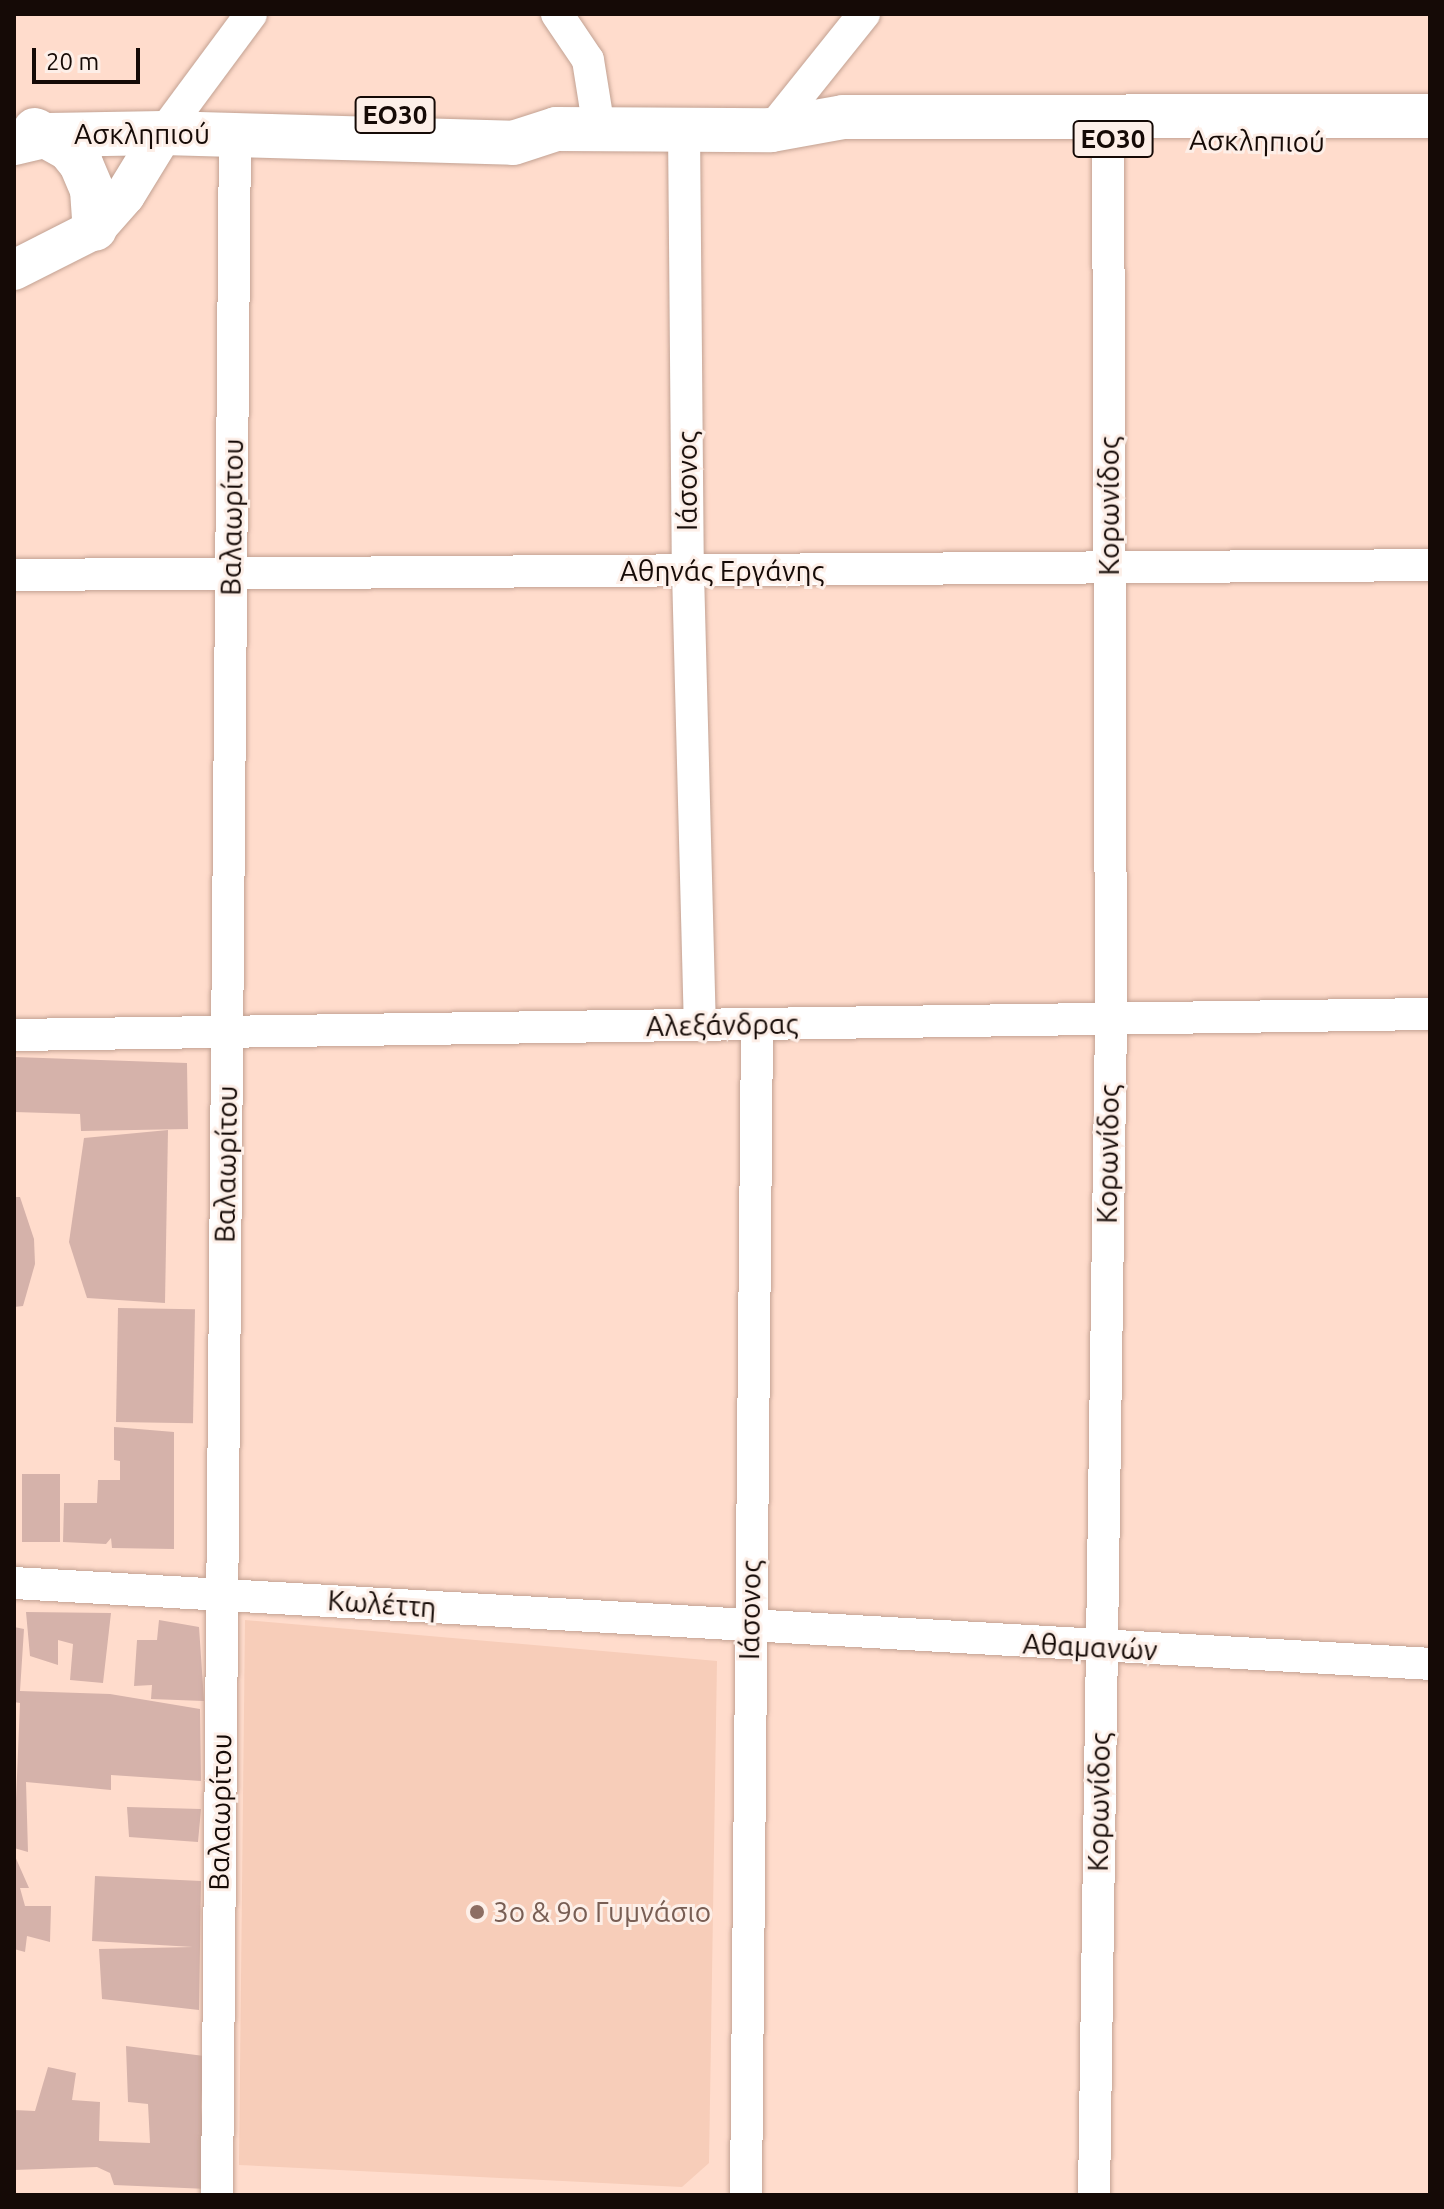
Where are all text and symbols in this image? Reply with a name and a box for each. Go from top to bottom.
scale bar [36,32,144,82]
text: 20 m [46,48,99,75]
road number: ΕΟ30 [353,93,437,137]
street label: Ασκληπιού [74,117,210,151]
road number: ΕΟ30 [1071,117,1155,161]
street label: Ασκληπιού [1189,123,1325,159]
street label: Ιάσονος [670,431,704,531]
street label: Κορωνίδος [1092,436,1126,576]
street label: Βαλαωρίτου [214,438,250,596]
street label: Αθηνάς Εργάνης [620,554,824,588]
street label: Αλεξάνδρας [645,1007,799,1043]
street label: Κορωνίδος [1090,1084,1126,1224]
street label: Βαλαωρίτου [208,1085,244,1243]
street label: Ιάσονος [732,1560,768,1660]
street label: Κωλέττη [326,1583,438,1625]
street label: Αθαμανών [1022,1627,1158,1667]
street label: Κορωνίδος [1081,1732,1117,1872]
street label: Βαλαωρίτου [202,1733,238,1891]
place label: 3ο & 9ο Γυμνάσιο [493,1895,711,1929]
marker: 3ο & 9ο Γυμνάσιο [468,1903,486,1921]

